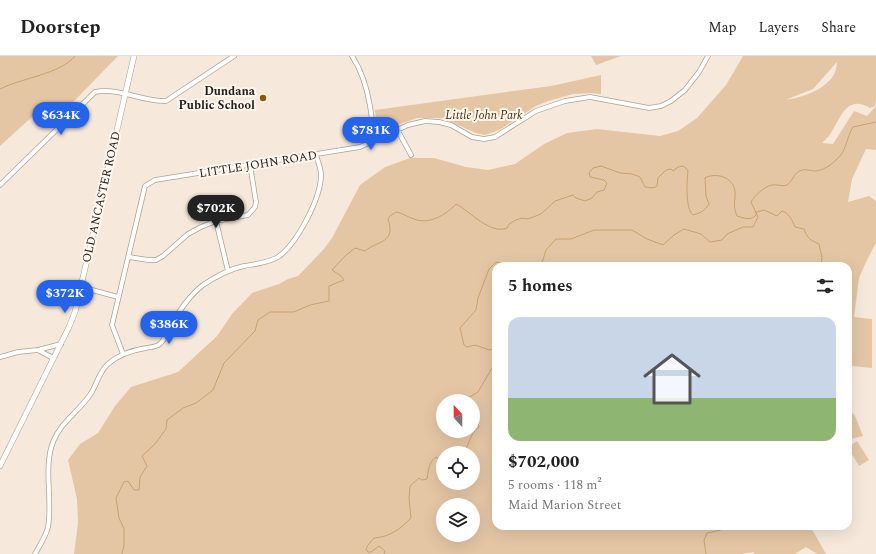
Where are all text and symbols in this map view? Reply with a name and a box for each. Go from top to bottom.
text: Doorstep [20,13,101,42]
text: Map [708,17,737,38]
text: Layers [759,17,799,38]
text: Share [821,17,856,38]
place label: Dundana Public School [179,82,256,115]
marker: Dundana Public School [258,93,268,103]
pin: $634K [33,102,89,136]
text: $634K [41,105,81,125]
park label: Little John Park [445,106,523,125]
pin: $781K [343,117,399,151]
text: $781K [351,120,391,140]
street label: OLD ANCASTER ROAD [77,130,126,265]
street label: LITTLE JOHN ROAD [198,146,318,183]
pin: $702K [188,195,244,229]
text: $702K [196,198,236,218]
text: 5 homes [508,273,573,299]
icon: filters [814,275,836,297]
pin: $372K [37,280,93,314]
text: $372K [45,283,85,303]
pin: $386K [141,311,197,345]
text: $386K [149,314,189,334]
icon: home [636,343,708,415]
north arrow [436,394,480,438]
map controls [436,394,480,542]
button: locate [436,446,480,490]
text: $702,000 [508,449,579,475]
text: 5 rooms · 118 m² [508,475,602,495]
text: Maid Marion Street [508,495,621,515]
button: layers [436,498,480,542]

